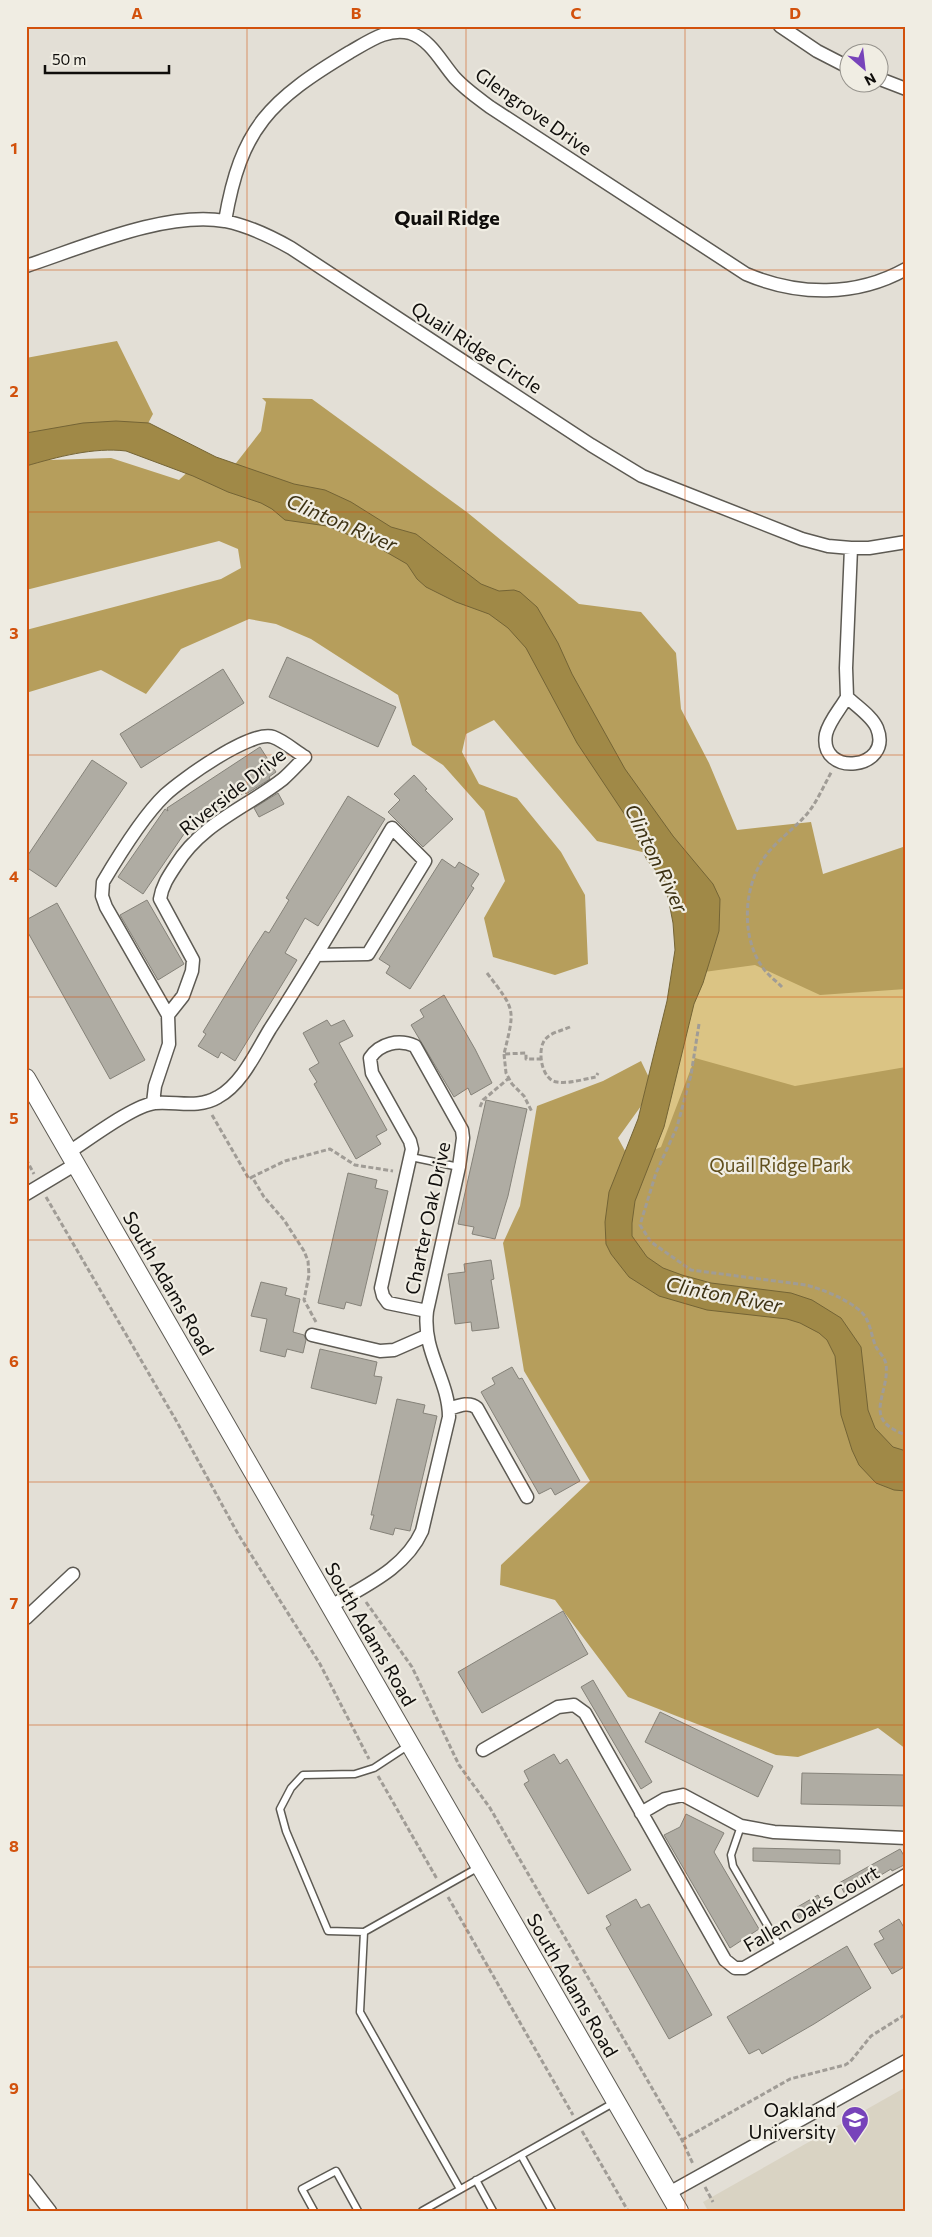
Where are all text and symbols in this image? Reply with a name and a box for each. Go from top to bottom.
text: A [131,3,143,22]
text: B [351,3,362,22]
text: C [571,3,582,22]
text: D [789,3,801,22]
scale bar [45,42,169,74]
north arrow [840,42,890,92]
text: 50 m [52,50,86,68]
street label: Glengrove Drive [471,62,597,160]
text: N [862,70,879,90]
text: 1 [10,138,18,157]
district label: Quail Ridge [394,205,500,229]
street label: Quail Ridge Circle [407,296,547,398]
text: 2 [9,381,19,400]
water label: Clinton River [283,488,402,556]
text: 3 [9,623,19,642]
street label: Riverside Drive [174,742,290,840]
water label: Clinton River [620,800,694,917]
text: 4 [9,866,19,885]
text: 5 [9,1108,19,1127]
street label: Charter Oak Drive [400,1139,454,1297]
park label: Quail Ridge Park [709,1153,851,1176]
street label: South Adams Road [118,1207,220,1359]
water label: Clinton River [664,1271,785,1317]
text: 6 [9,1351,19,1370]
street label: South Adams Road [320,1558,422,1710]
text: 7 [10,1593,19,1612]
text: 8 [9,1836,19,1855]
street label: Fallen Oaks Court [739,1860,883,1956]
street label: South Adams Road [522,1909,624,2061]
text: 9 [9,2078,19,2097]
place label: Oakland University [749,2098,836,2143]
school or university icon: Oakland University [840,2105,870,2144]

